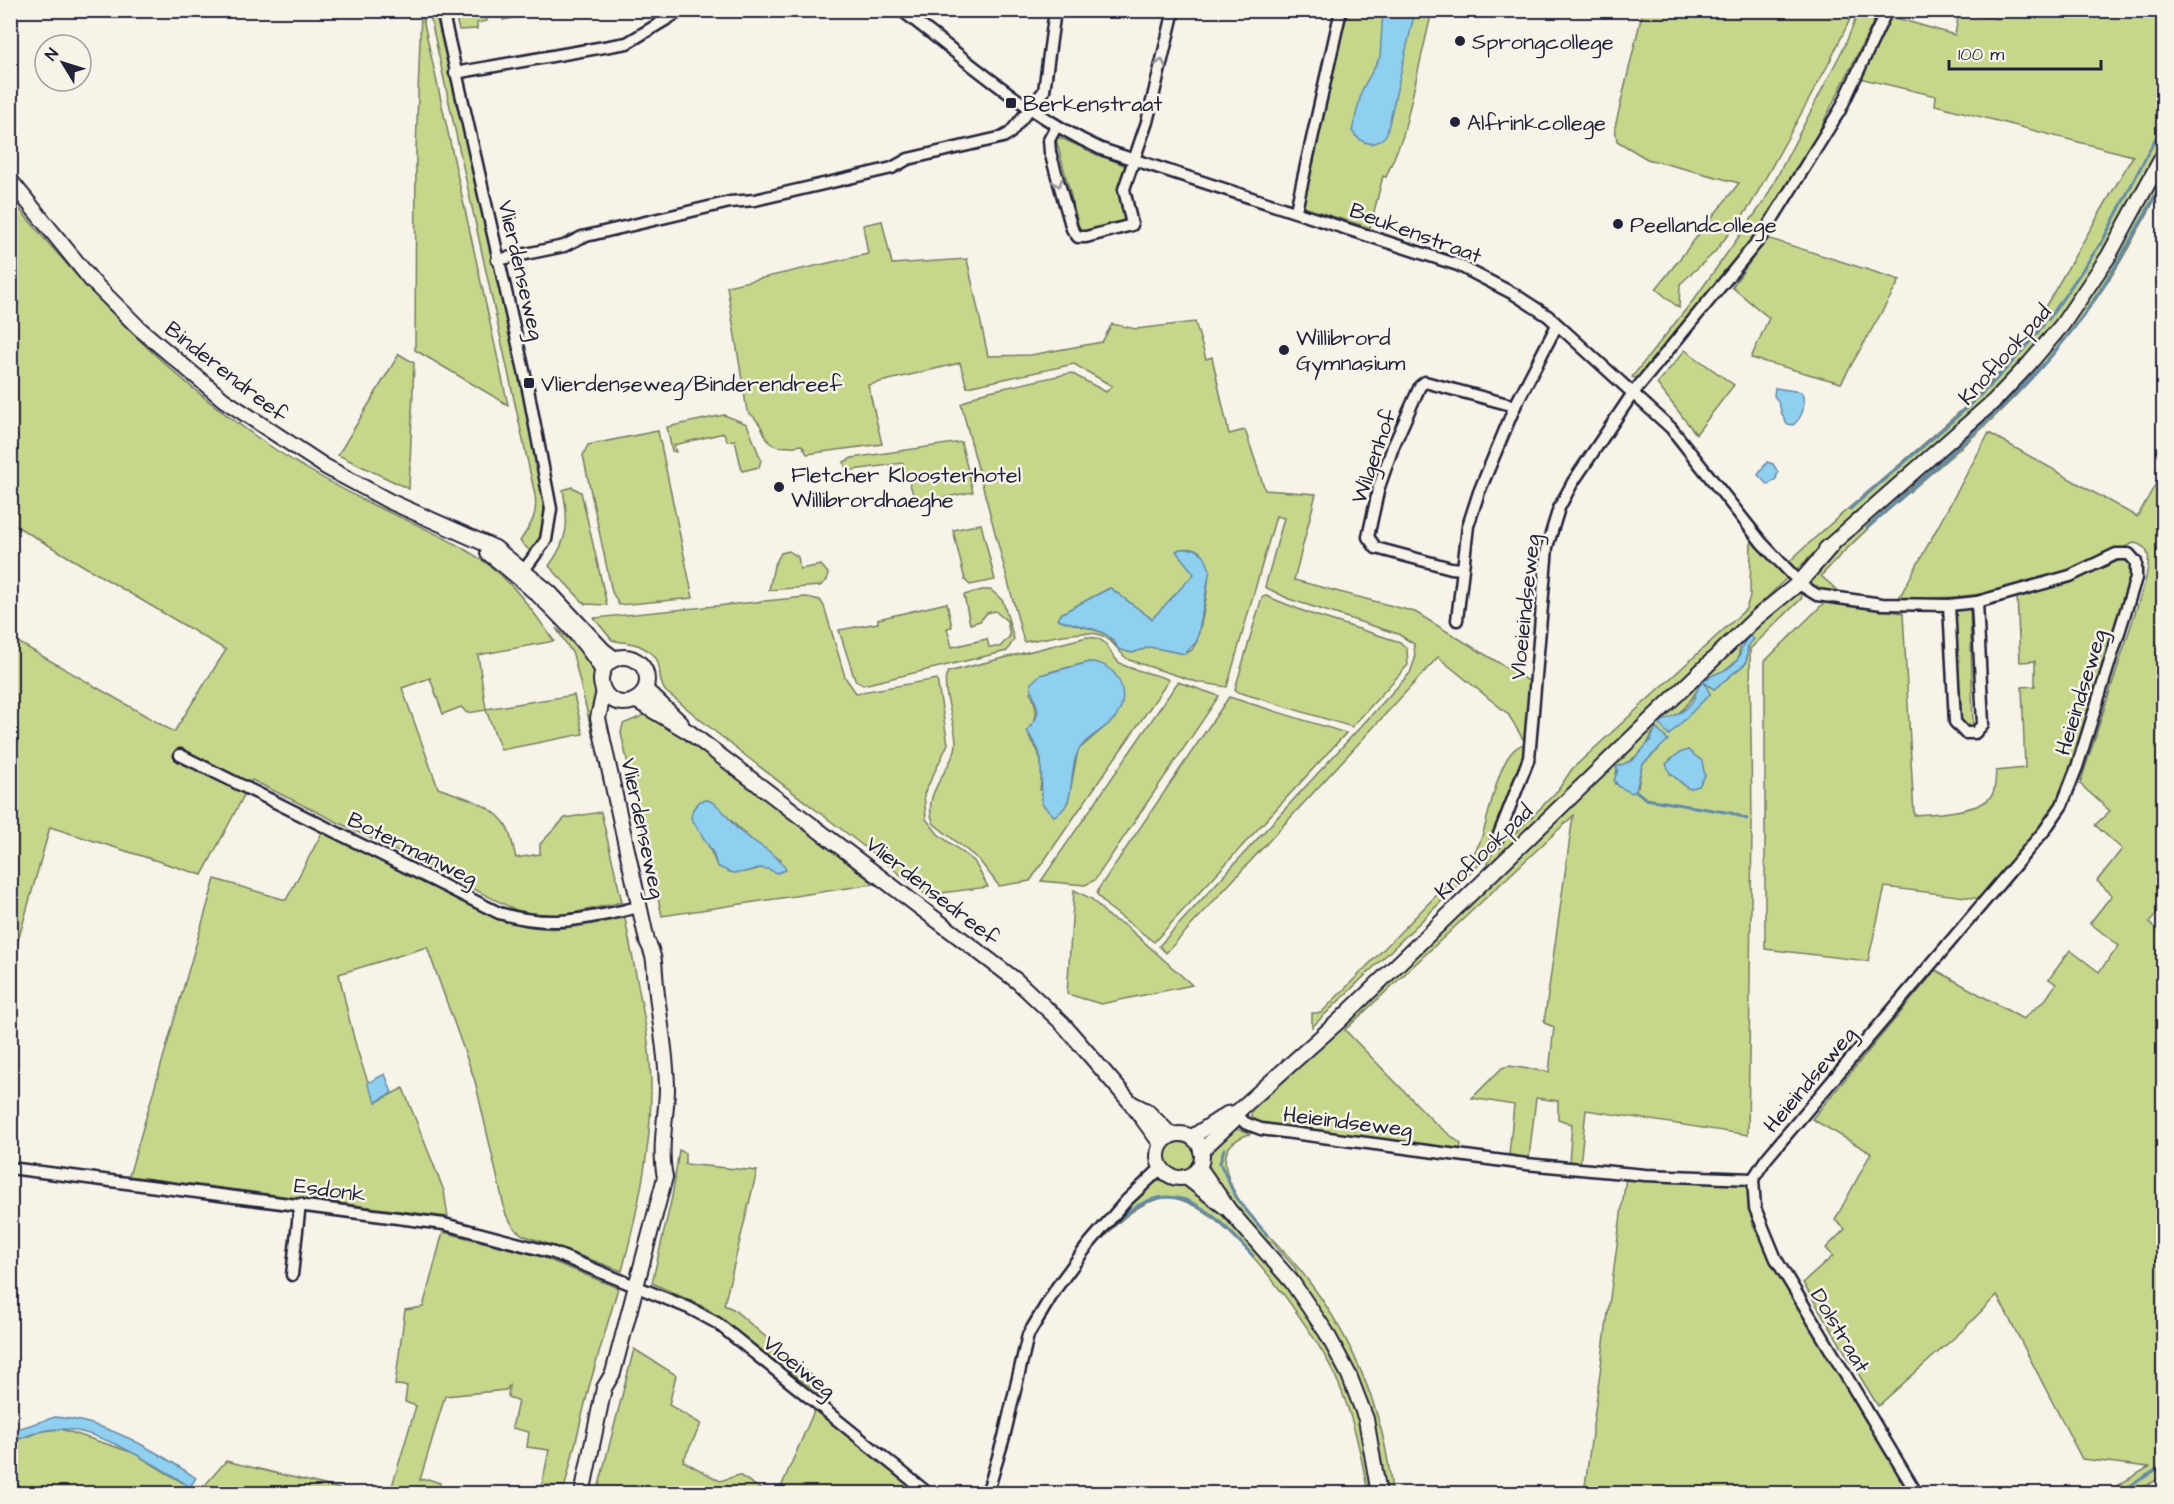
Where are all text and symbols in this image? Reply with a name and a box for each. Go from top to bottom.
place label: Sprongcollege [1472,27,1614,59]
north arrow [33,33,93,93]
scale bar [1949,33,2100,71]
marker: Sprongcollege [1453,34,1467,48]
text: 100 m [1958,42,2004,67]
text: N [40,44,64,65]
one-way arrow [1153,58,1166,68]
place label: Berkenstraat [1023,89,1163,120]
marker: Berkenstraat [1004,96,1018,110]
place label: Alfrinkcollege [1467,108,1606,140]
marker: Alfrinkcollege [1448,115,1462,129]
one-way arrow [1051,177,1063,188]
street label: Beukenstraat [1345,195,1486,272]
street label: Vlierdenseweg [488,197,552,344]
place label: Peellandcollege [1630,210,1777,242]
marker: Peellandcollege [1611,217,1625,231]
street label: Knoflookpad [1951,298,2059,412]
street label: Binderendreef [158,314,295,431]
place label: Willibrord Gymnasium [1296,323,1405,380]
marker: Willibrord Gymnasium [1277,343,1291,357]
place label: Vlierdenseweg/Binderendreef [541,369,843,401]
marker: Vlierdenseweg/Binderendreef [522,376,536,390]
street label: Wilgenhof [1344,404,1406,508]
place label: Fletcher Kloosterhotel Willibrordhaeghe [791,460,1021,517]
marker: Fletcher Kloosterhotel Willibrordhaeghe [772,480,786,494]
street label: Vloeieindseweg [1502,533,1550,682]
street label: Heieindseweg [2048,626,2116,759]
street label: Vlierdenseweg [612,755,673,902]
street label: Knoflookpad [1428,797,1540,907]
street label: Botermanweg [342,804,483,895]
street label: Vlierdensedreef [859,829,1006,954]
street label: Heieindseweg [1756,1020,1865,1140]
street label: Heieindseweg [1281,1099,1414,1147]
street label: Esdonk [292,1170,368,1211]
street label: Dolstraat [1802,1283,1877,1379]
street label: Vloeiweg [755,1328,842,1407]

